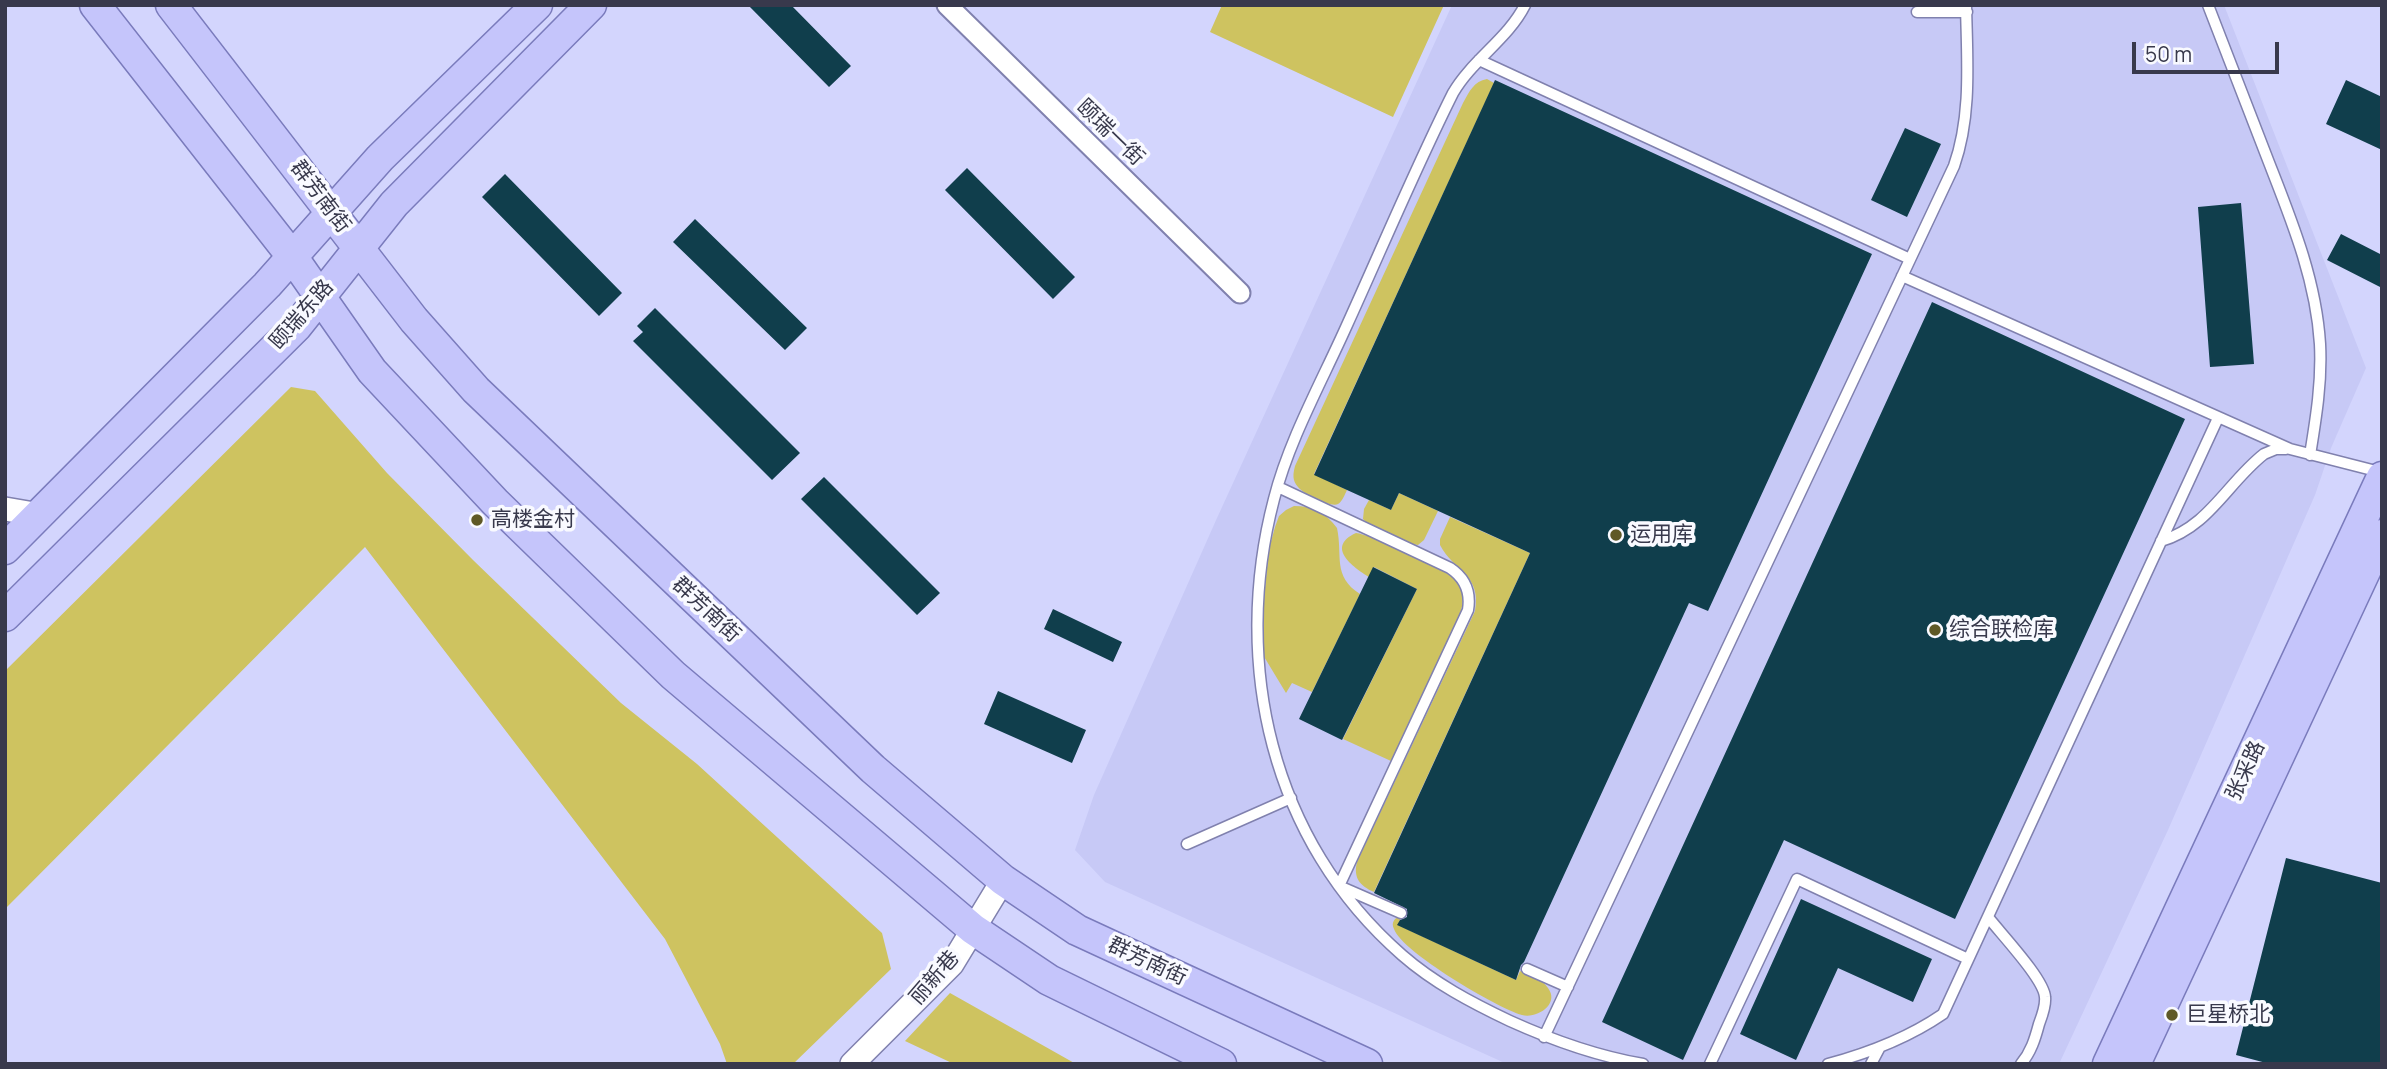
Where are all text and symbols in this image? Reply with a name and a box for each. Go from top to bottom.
scale bar [2135,28,2282,72]
text: 50 m [2145,40,2192,68]
street label: 颐瑞一街 [1071,95,1149,171]
street label: 群芳南街 [285,156,355,238]
street label: 颐瑞东路 [265,275,339,355]
place label: 高楼金村 [491,507,575,533]
marker: 高楼金村 [469,512,485,528]
place label: 运用库 [1630,522,1693,548]
marker: 运用库 [1608,527,1624,543]
street label: 群芳南街 [667,572,745,648]
place label: 综合联检库 [1949,617,2054,643]
marker: 综合联检库 [1927,622,1943,638]
street label: 张采路 [2221,737,2271,805]
street label: 群芳南街 [1104,933,1190,991]
street label: 丽新巷 [905,946,965,1010]
place label: 巨星桥北 [2186,1002,2270,1028]
marker: 巨星桥北 [2164,1007,2180,1023]

